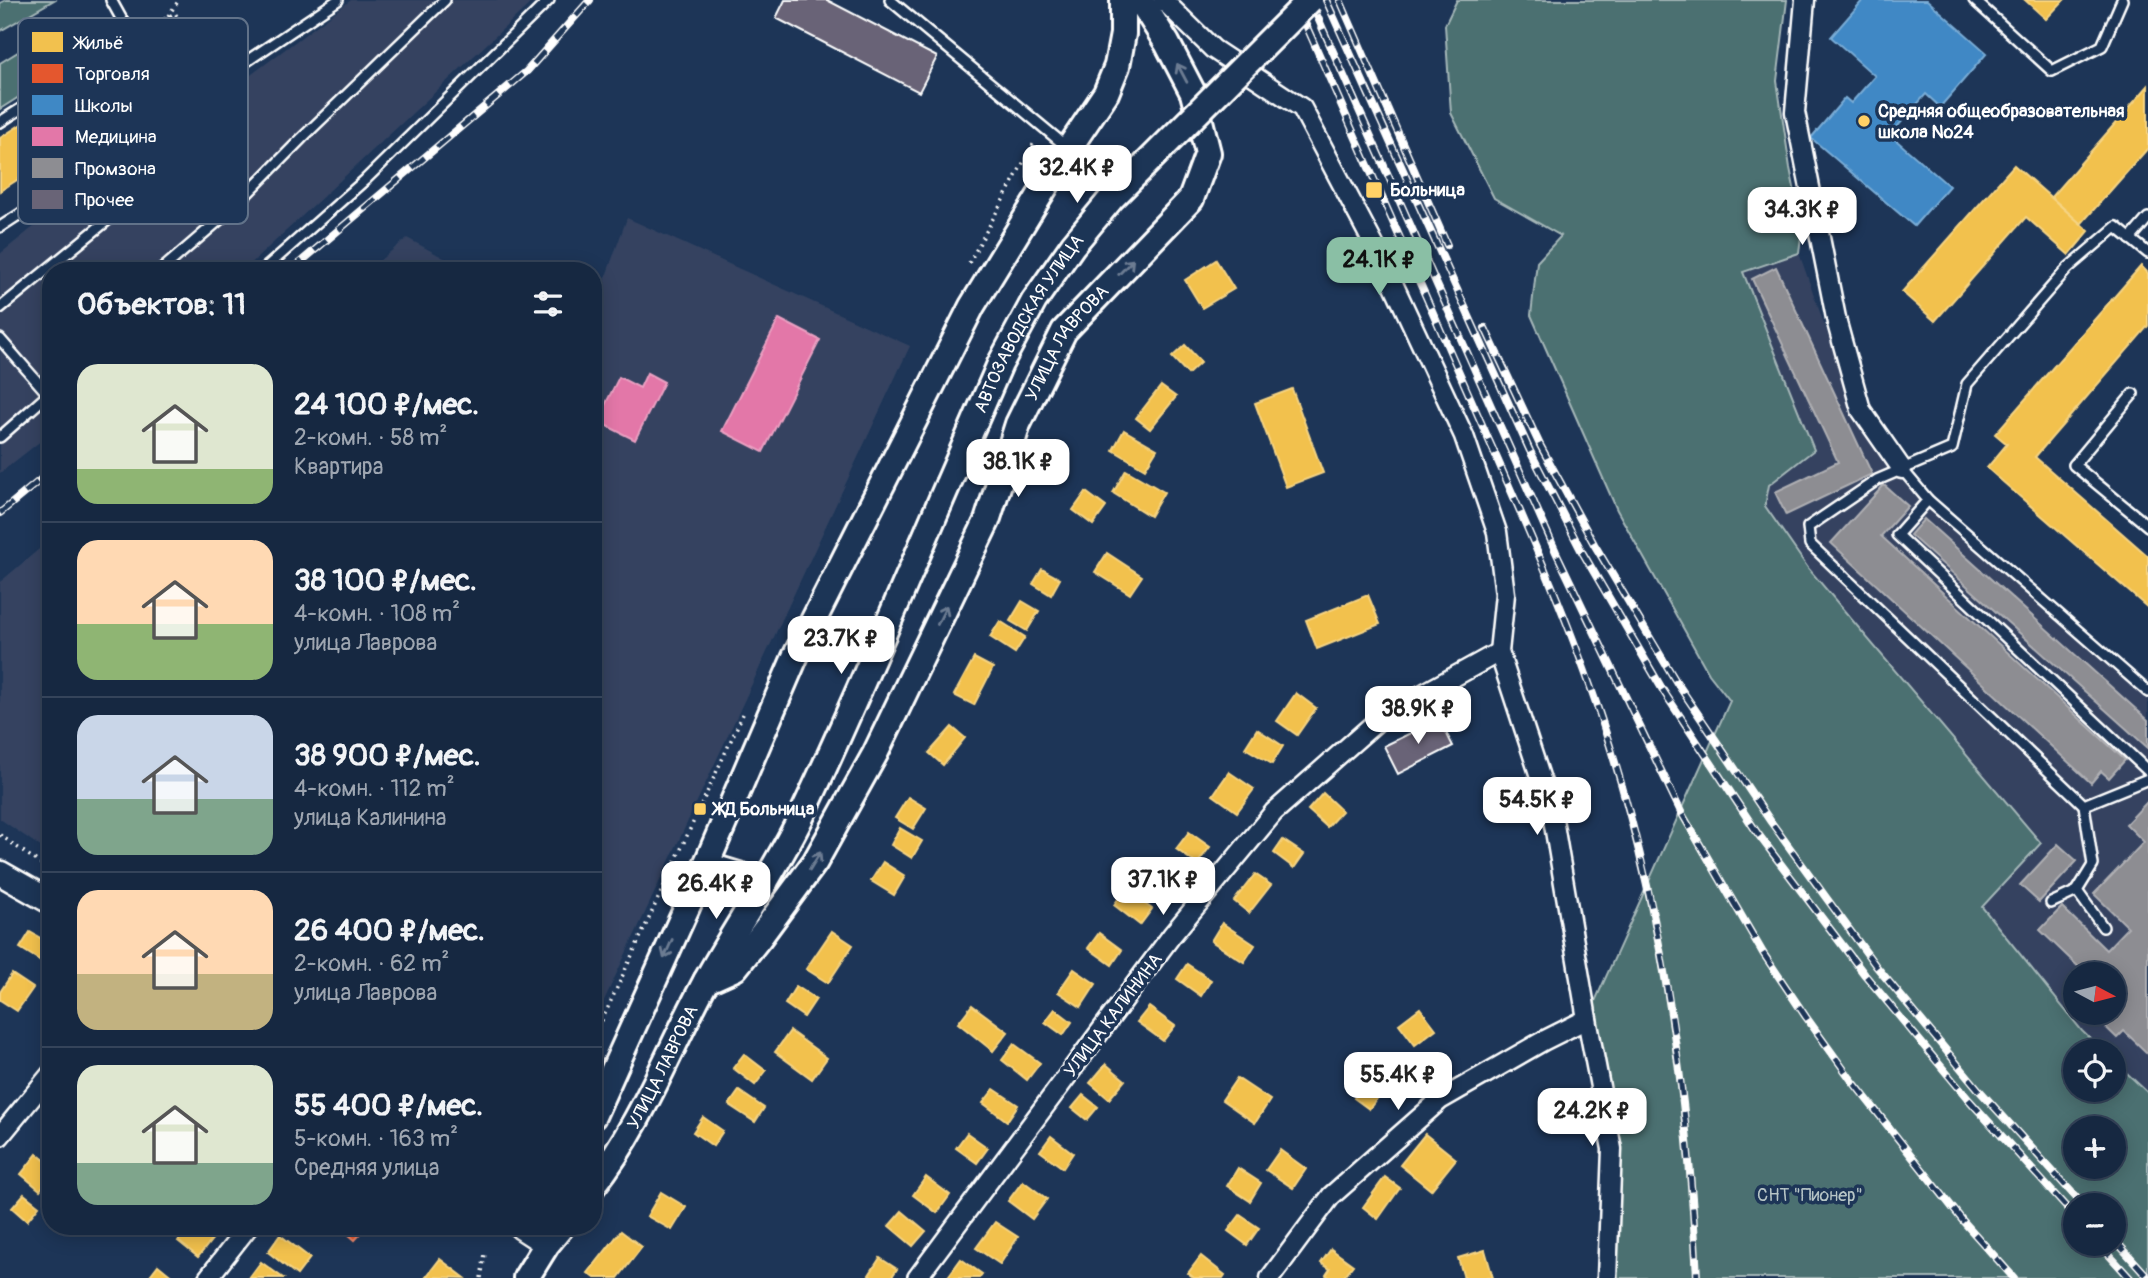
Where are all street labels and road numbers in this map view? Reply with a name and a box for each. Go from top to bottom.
street label: АВТОЗАВОДСКАЯ УЛИЦА [969,229,1089,417]
street label: УЛИЦА ЛАВРОВА [1020,280,1114,405]
street label: УЛИЦА КАЛИНИНА [1059,948,1168,1082]
street label: УЛИЦА ЛАВРОВА [622,1001,704,1134]

